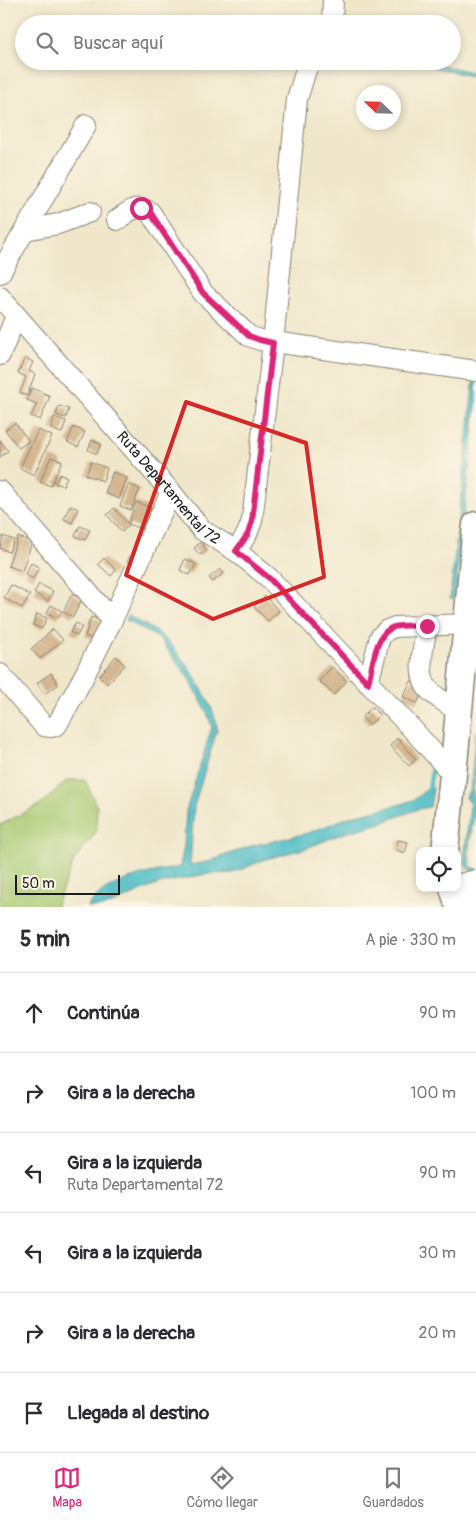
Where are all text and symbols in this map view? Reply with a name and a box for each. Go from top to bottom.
search box [15,15,461,70]
icon: search [33,29,61,57]
text: Buscar aquí [73,31,164,55]
north arrow [356,85,401,130]
route start [130,197,153,220]
street label: Ruta Departamental 72 [112,428,224,549]
route end [416,615,439,638]
map controls [416,847,461,892]
button: locate [416,847,461,892]
scale bar [15,872,120,895]
text: 50 m [22,875,55,892]
text: 5 min [20,926,70,953]
text: A pie · 330 m [365,930,456,950]
icon: ahead [20,999,48,1027]
text: Continúa [67,1001,140,1025]
text: 90 m [419,1003,456,1023]
icon: right [20,1079,48,1107]
text: Gira a la derecha [67,1081,195,1105]
text: 100 m [410,1083,456,1103]
text: Gira a la izquierda [67,1151,202,1175]
icon: left [20,1159,48,1187]
text: 90 m [419,1163,456,1183]
text: Ruta Departamental 72 [67,1175,223,1195]
icon: left [20,1239,48,1267]
text: Gira a la izquierda [67,1241,202,1265]
text: 30 m [418,1243,456,1263]
icon: right [20,1319,48,1347]
text: Gira a la derecha [67,1321,195,1345]
text: 20 m [418,1323,456,1343]
icon: arrive [20,1399,48,1427]
text: Llegada al destino [67,1401,209,1425]
tab: Mapa [52,1464,82,1511]
tab: Cómo llegar [187,1464,258,1511]
tab: Guardados [362,1464,424,1511]

